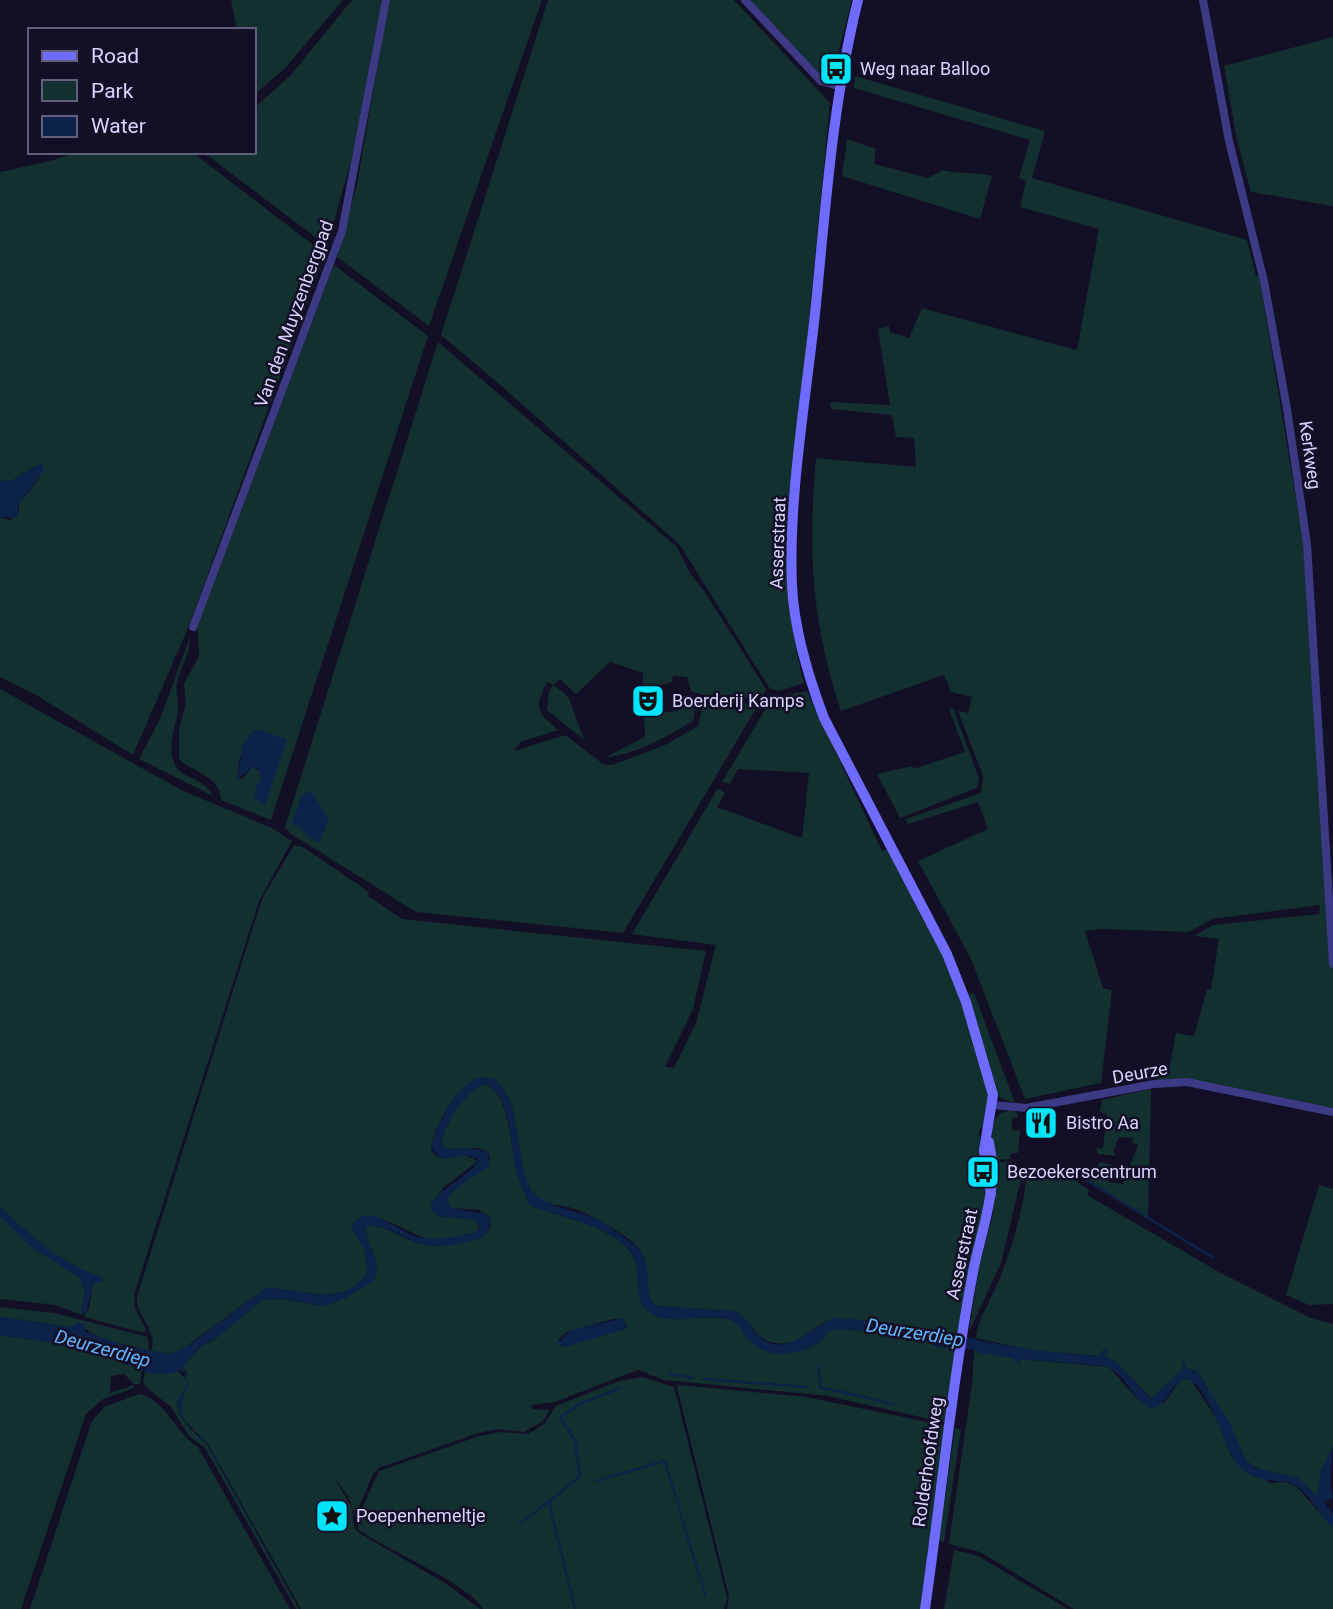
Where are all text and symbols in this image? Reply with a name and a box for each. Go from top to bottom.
legend [28,28,256,154]
text: Road [91,44,139,68]
bus stop icon: Weg naar Balloo [817,50,855,88]
place label: Weg naar Balloo [860,58,990,79]
text: Park [91,79,134,103]
text: Water [91,114,146,138]
street label: Van den Muyzenbergpad [250,217,337,410]
street label: Kerkweg [1295,419,1326,491]
street label: Asserstraat [765,496,790,590]
theatre icon: Boerderij Kamps [629,682,667,720]
place label: Boerderij Kamps [672,690,804,711]
street label: Deurze [1111,1057,1169,1088]
restaurant icon: Bistro Aa [1022,1104,1060,1142]
place label: Bistro Aa [1066,1112,1139,1133]
bus stop icon: Bezoekerscentrum [964,1153,1002,1191]
place label: Bezoekerscentrum [1007,1161,1157,1182]
street label: Asserstraat [942,1206,981,1301]
water label: Deurzerdiep [865,1313,965,1352]
water label: Deurzerdiep [53,1325,153,1372]
street label: Rolderhoofdweg [908,1395,947,1528]
place icon: Poepenhemeltje [313,1497,351,1535]
place label: Poepenhemeltje [356,1505,486,1526]

